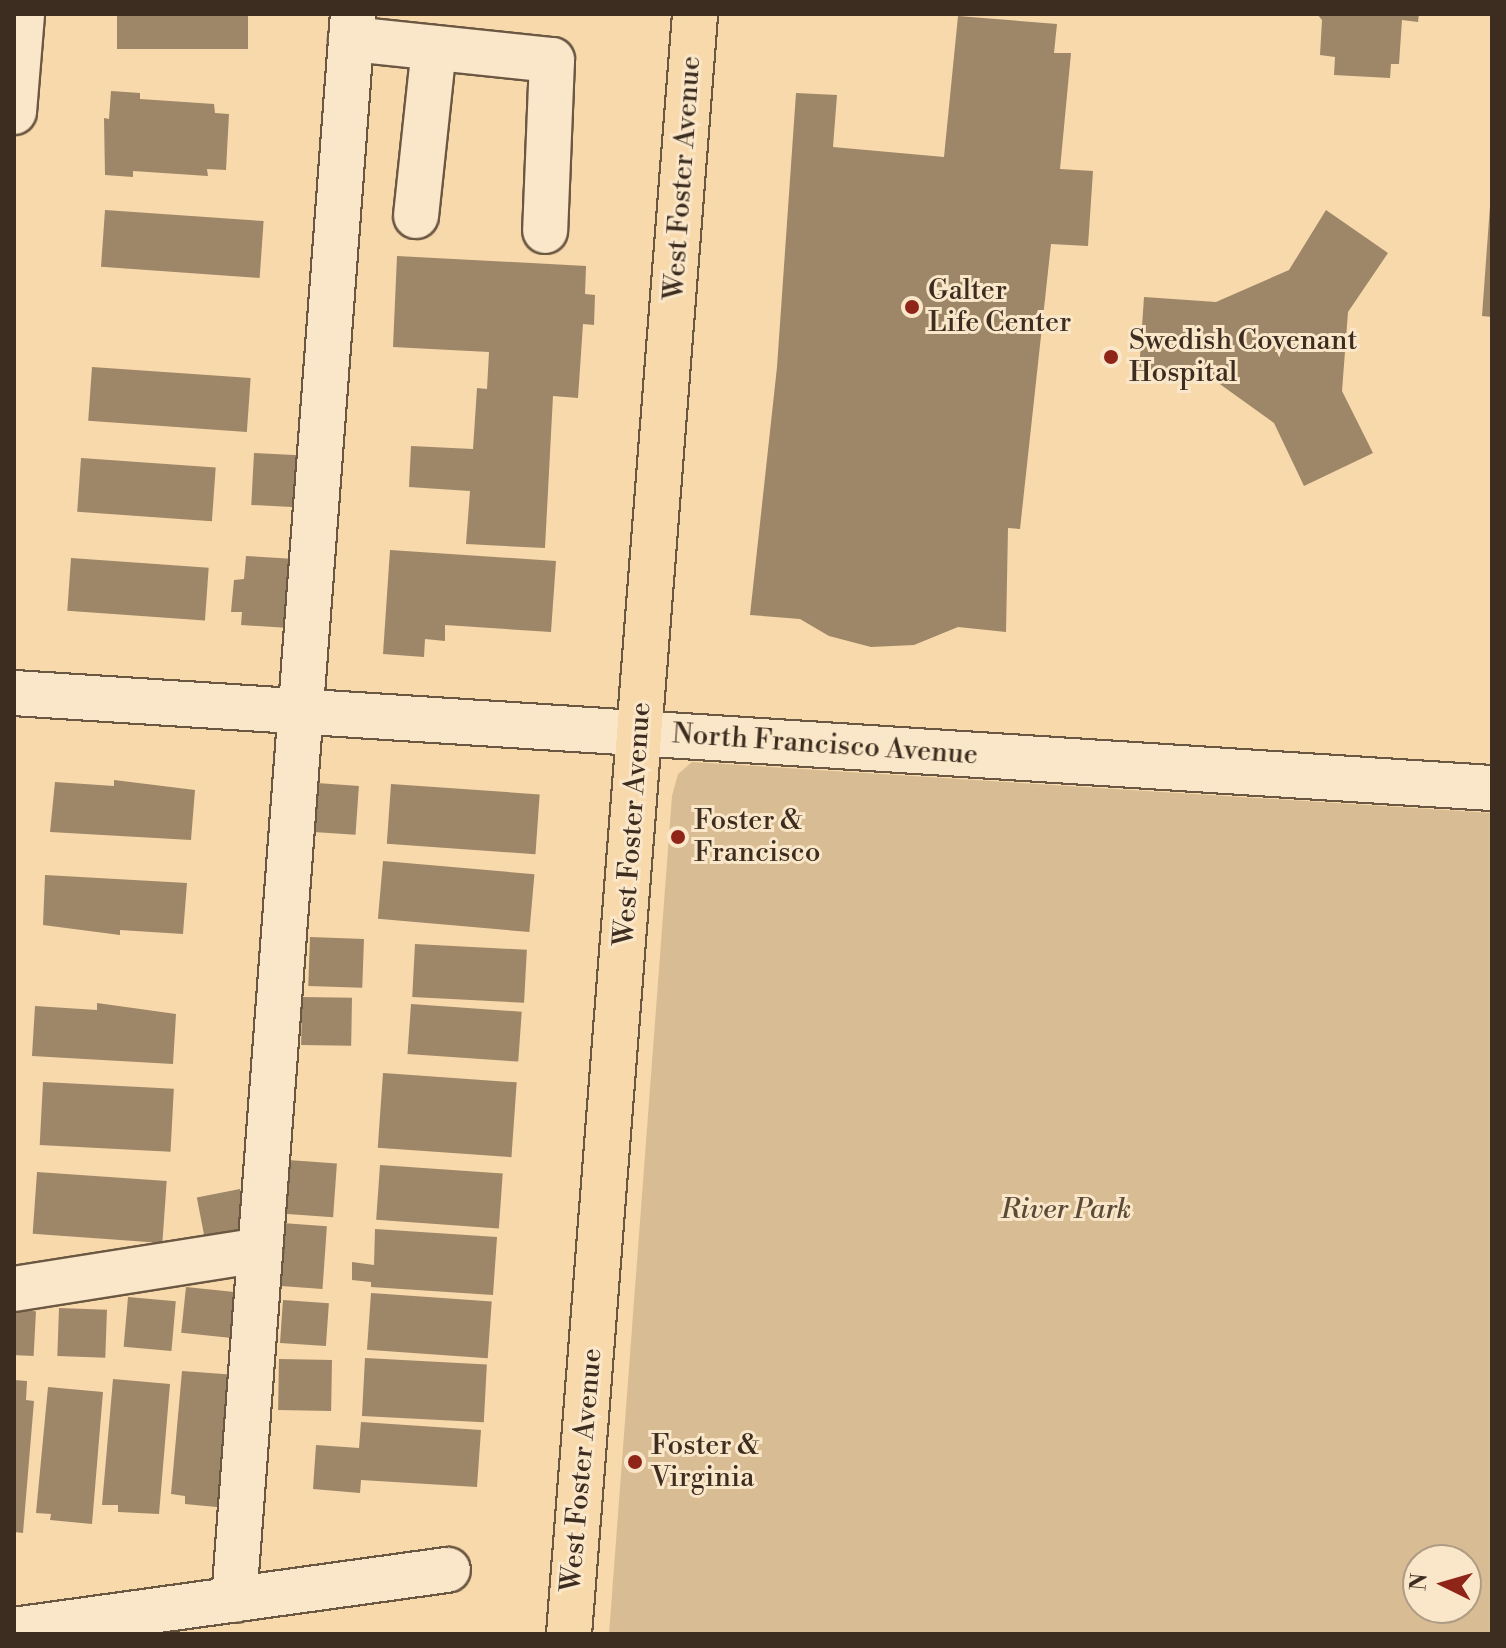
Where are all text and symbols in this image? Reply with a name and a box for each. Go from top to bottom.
street label: West Foster Avenue [658,55,708,301]
place label: Galter Life Center [928,274,1071,340]
marker: Galter Life Center [903,298,921,316]
place label: Swedish Covenant Hospital [1129,324,1357,390]
marker: Swedish Covenant Hospital [1100,346,1122,368]
street label: West Foster Avenue [608,701,658,947]
street label: North Francisco Avenue [671,718,979,772]
place label: Foster & Francisco [694,804,820,870]
marker: Foster & Francisco [669,828,687,846]
park label: River Park [1001,1193,1131,1227]
street label: West Foster Avenue [555,1347,609,1593]
place label: Foster & Virginia [651,1429,760,1495]
marker: Foster & Virginia [626,1453,644,1471]
north arrow [1402,1544,1482,1624]
text: N [1405,1572,1434,1592]

